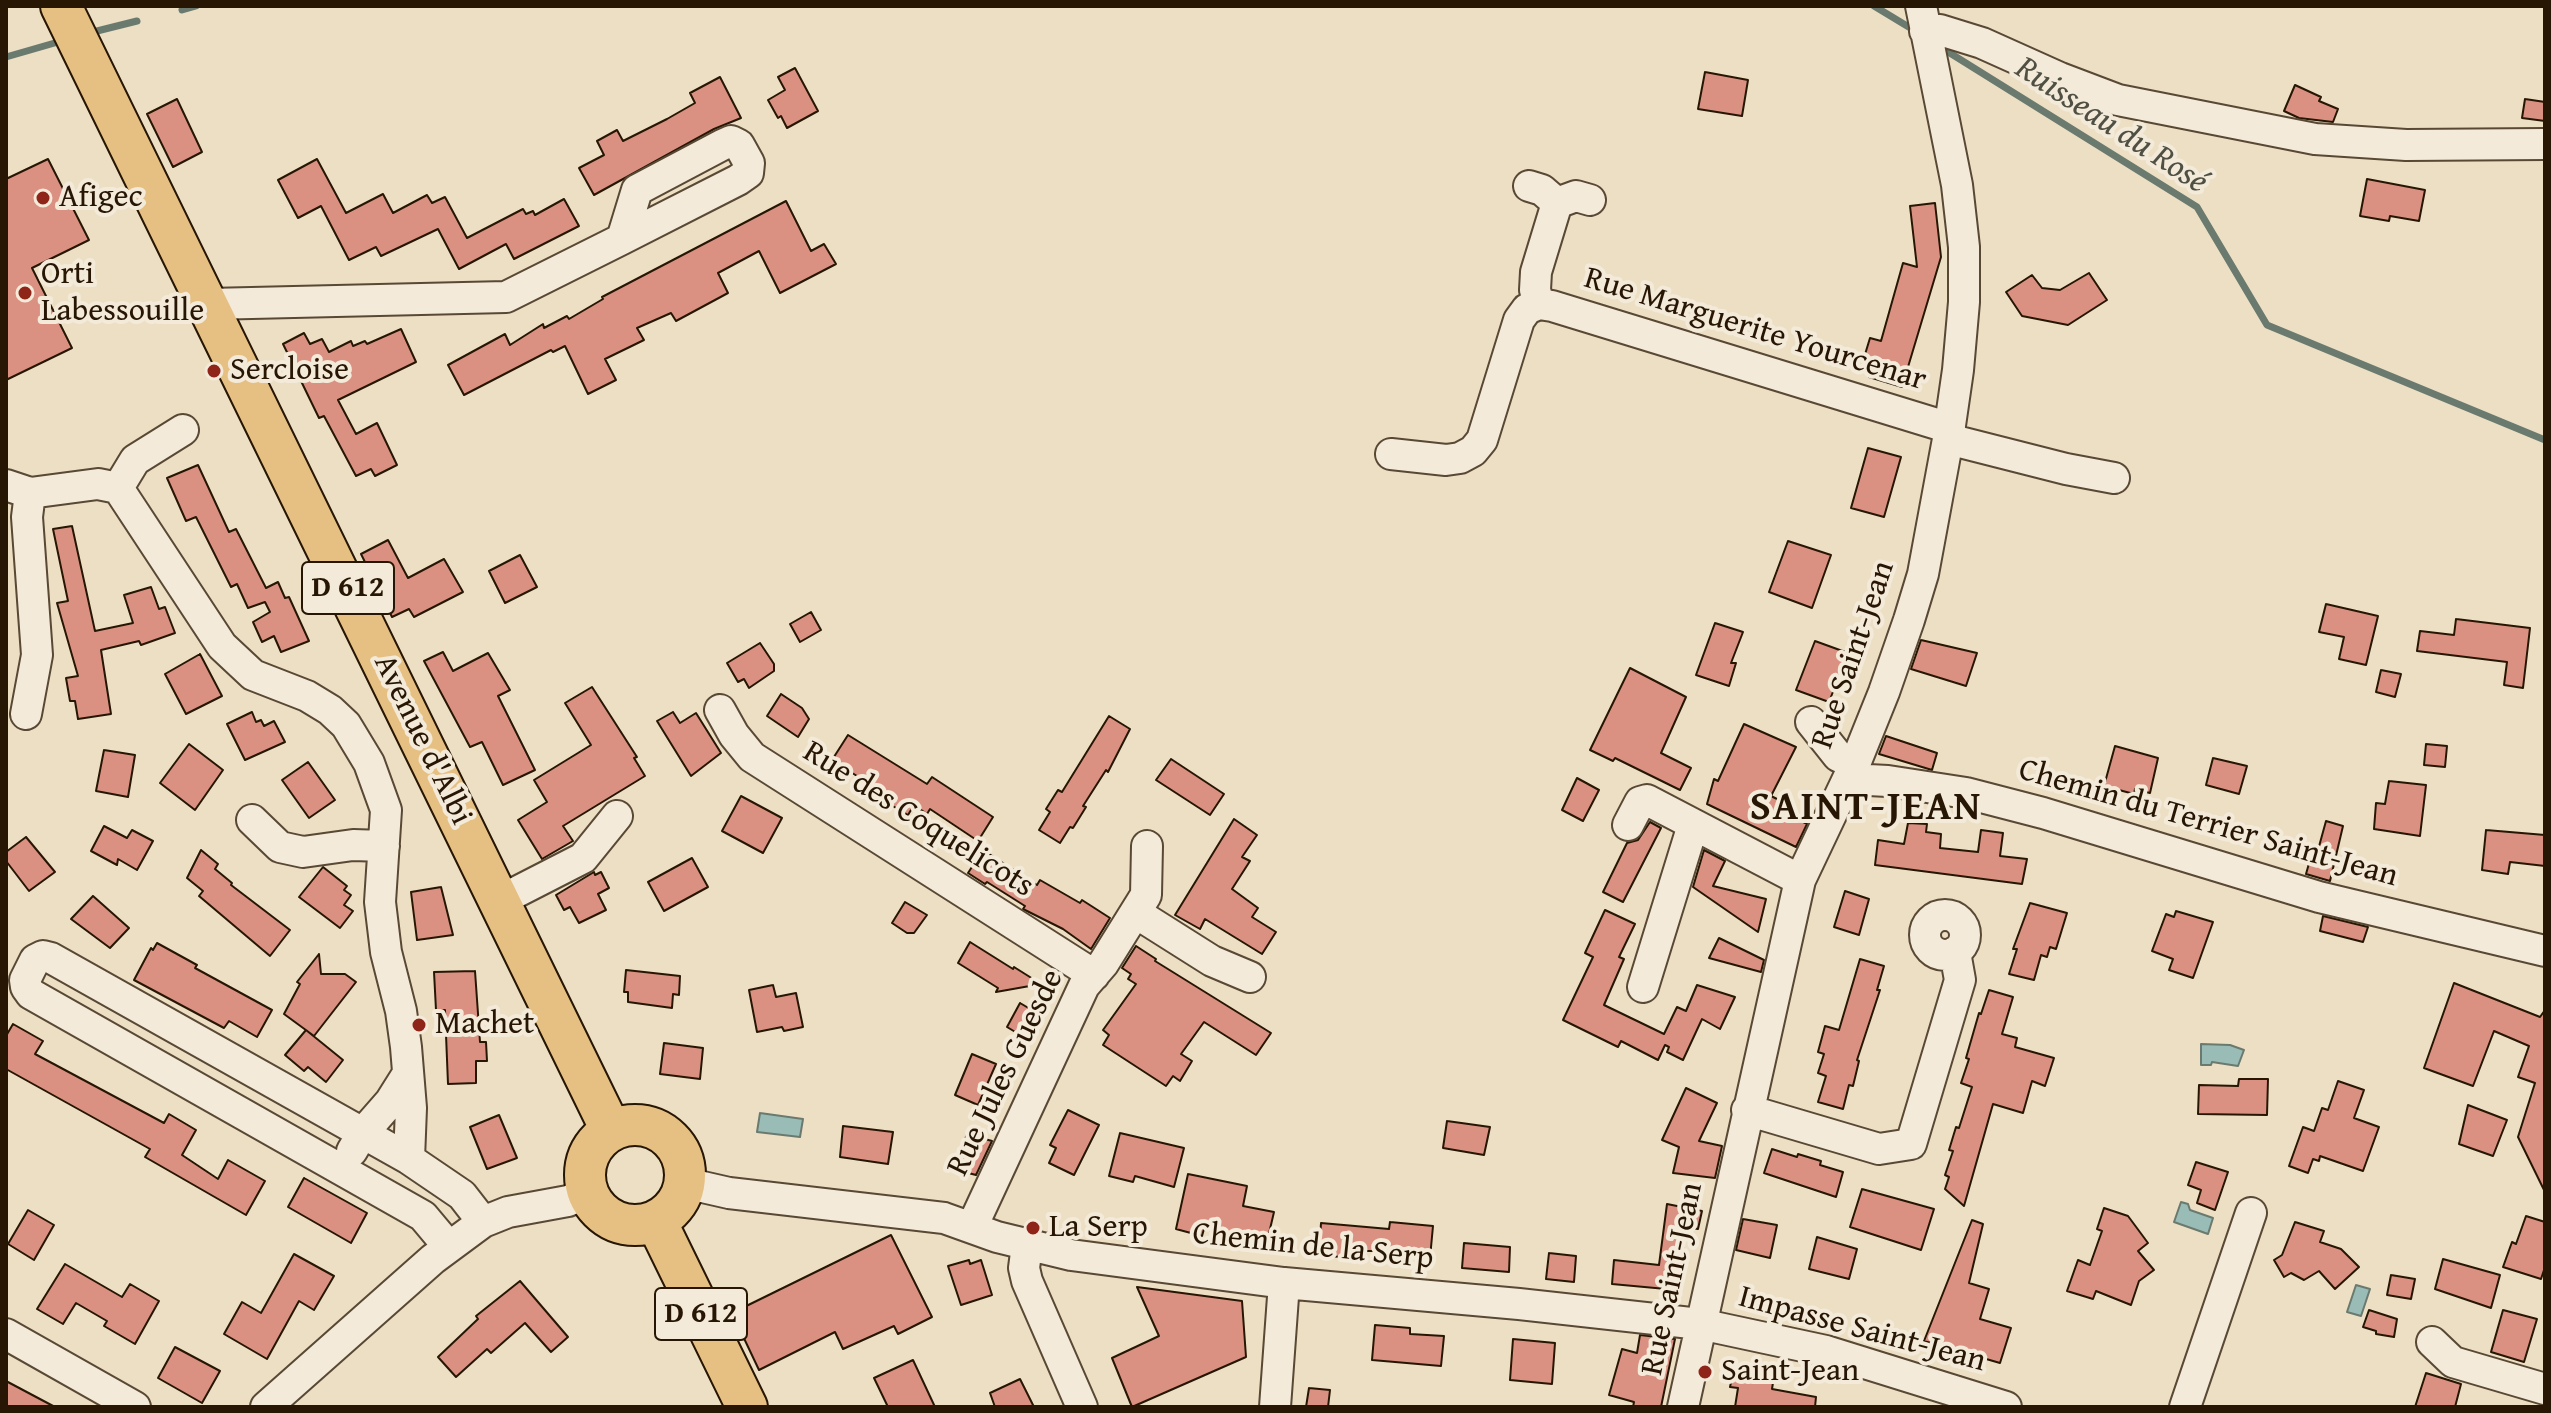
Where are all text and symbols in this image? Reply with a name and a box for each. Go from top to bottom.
water label: Ruisseau du Rosé [2007,49,2215,203]
place label: Afigec [59,179,143,217]
marker: Afigec [34,189,52,207]
place label: Orti Labessouille [41,256,204,331]
street label: Rue Marguerite Yourcenar [1580,260,1930,400]
marker: Orti Labessouille [16,284,34,302]
place label: Sercloise [230,352,349,390]
marker: Sercloise [205,362,223,380]
street label: Rue Saint-Jean [1804,556,1904,754]
road number: D 612 [302,562,394,614]
street label: Avenue d'Albi [364,649,480,831]
street label: Rue des Coquelicots [795,733,1041,907]
street label: Chemin du Terrier Saint-Jean [2014,751,2402,897]
district label: SAINT-JEAN [1750,785,1982,833]
street label: Rue Jules Guesde [939,964,1073,1182]
place label: Machet [435,1006,534,1044]
marker: Machet [410,1016,428,1034]
street label: Rue Saint-Jean [1634,1179,1712,1379]
place label: La Serp [1049,1209,1148,1247]
street label: Chemin de la Serp [1191,1215,1435,1279]
marker: La Serp [1024,1219,1042,1237]
street label: Impasse Saint-Jean [1734,1279,1990,1381]
road number: D 612 [655,1288,747,1340]
place label: Saint-Jean [1721,1353,1859,1391]
marker: Saint-Jean [1696,1363,1714,1381]

